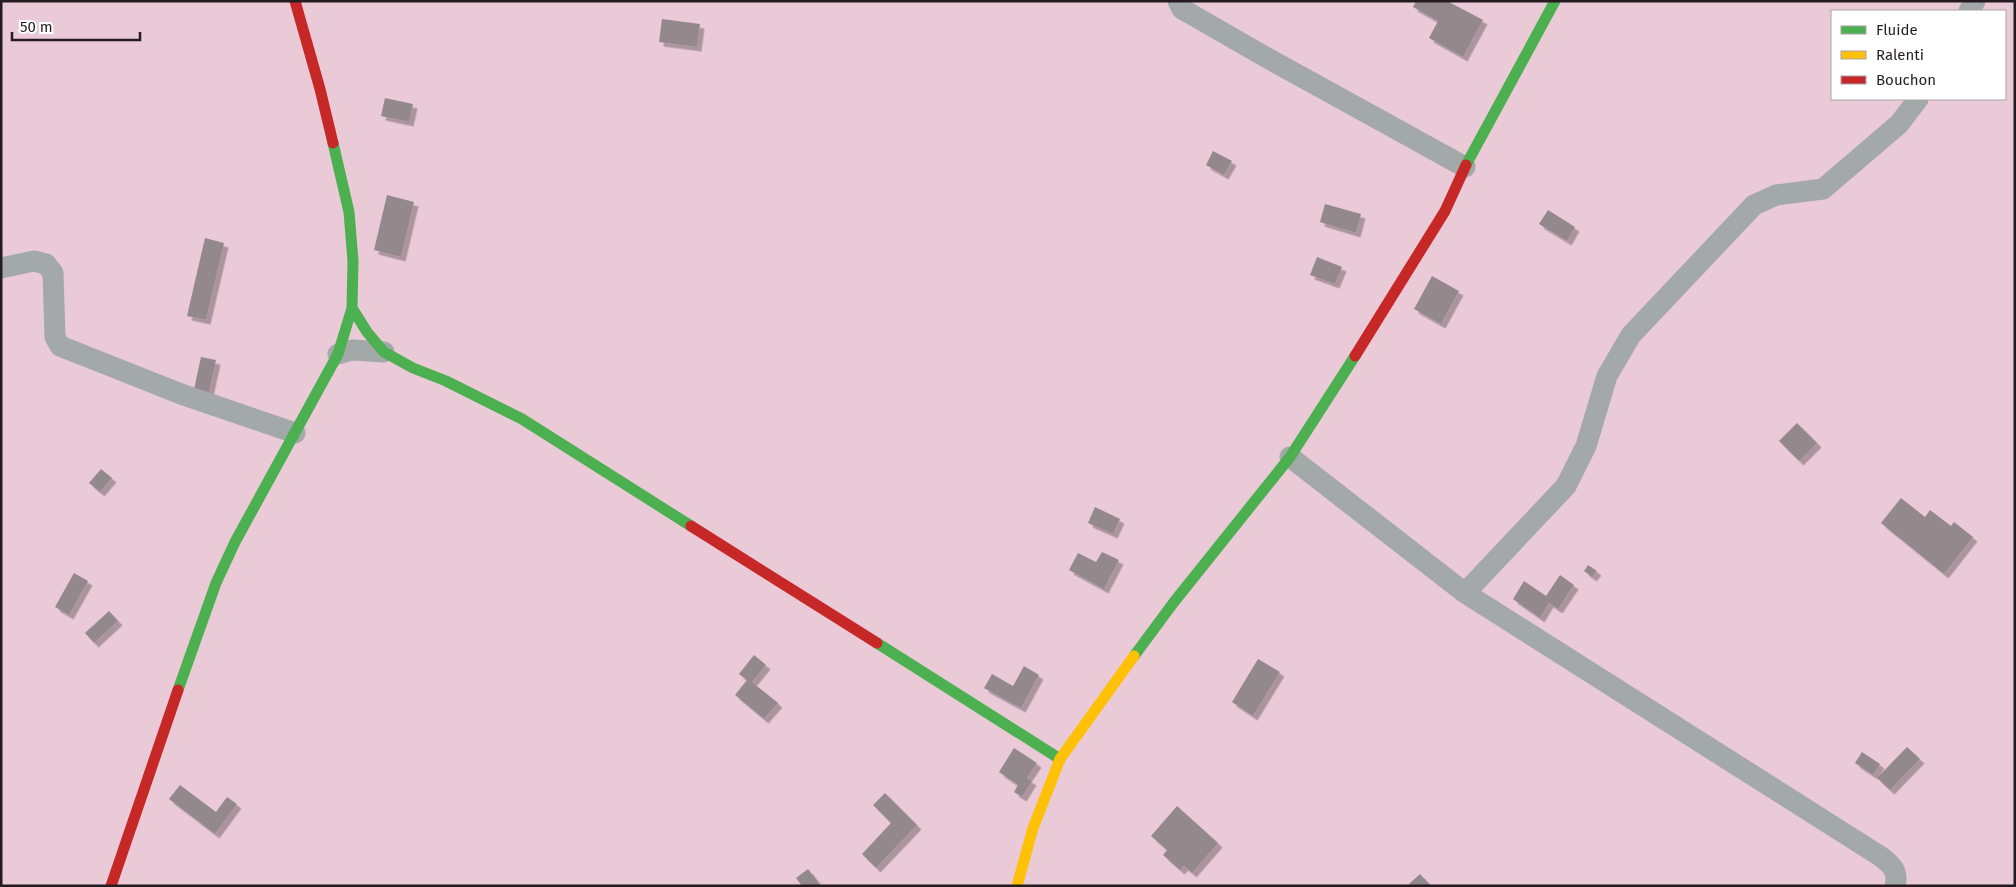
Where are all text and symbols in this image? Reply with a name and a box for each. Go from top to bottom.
scale bar [12,10,140,42]
legend [1831,10,2006,100]
text: 50 m [20,18,53,36]
text: Fluide [1876,21,1918,39]
text: Ralenti [1876,46,1924,64]
text: Bouchon [1876,71,1936,89]

